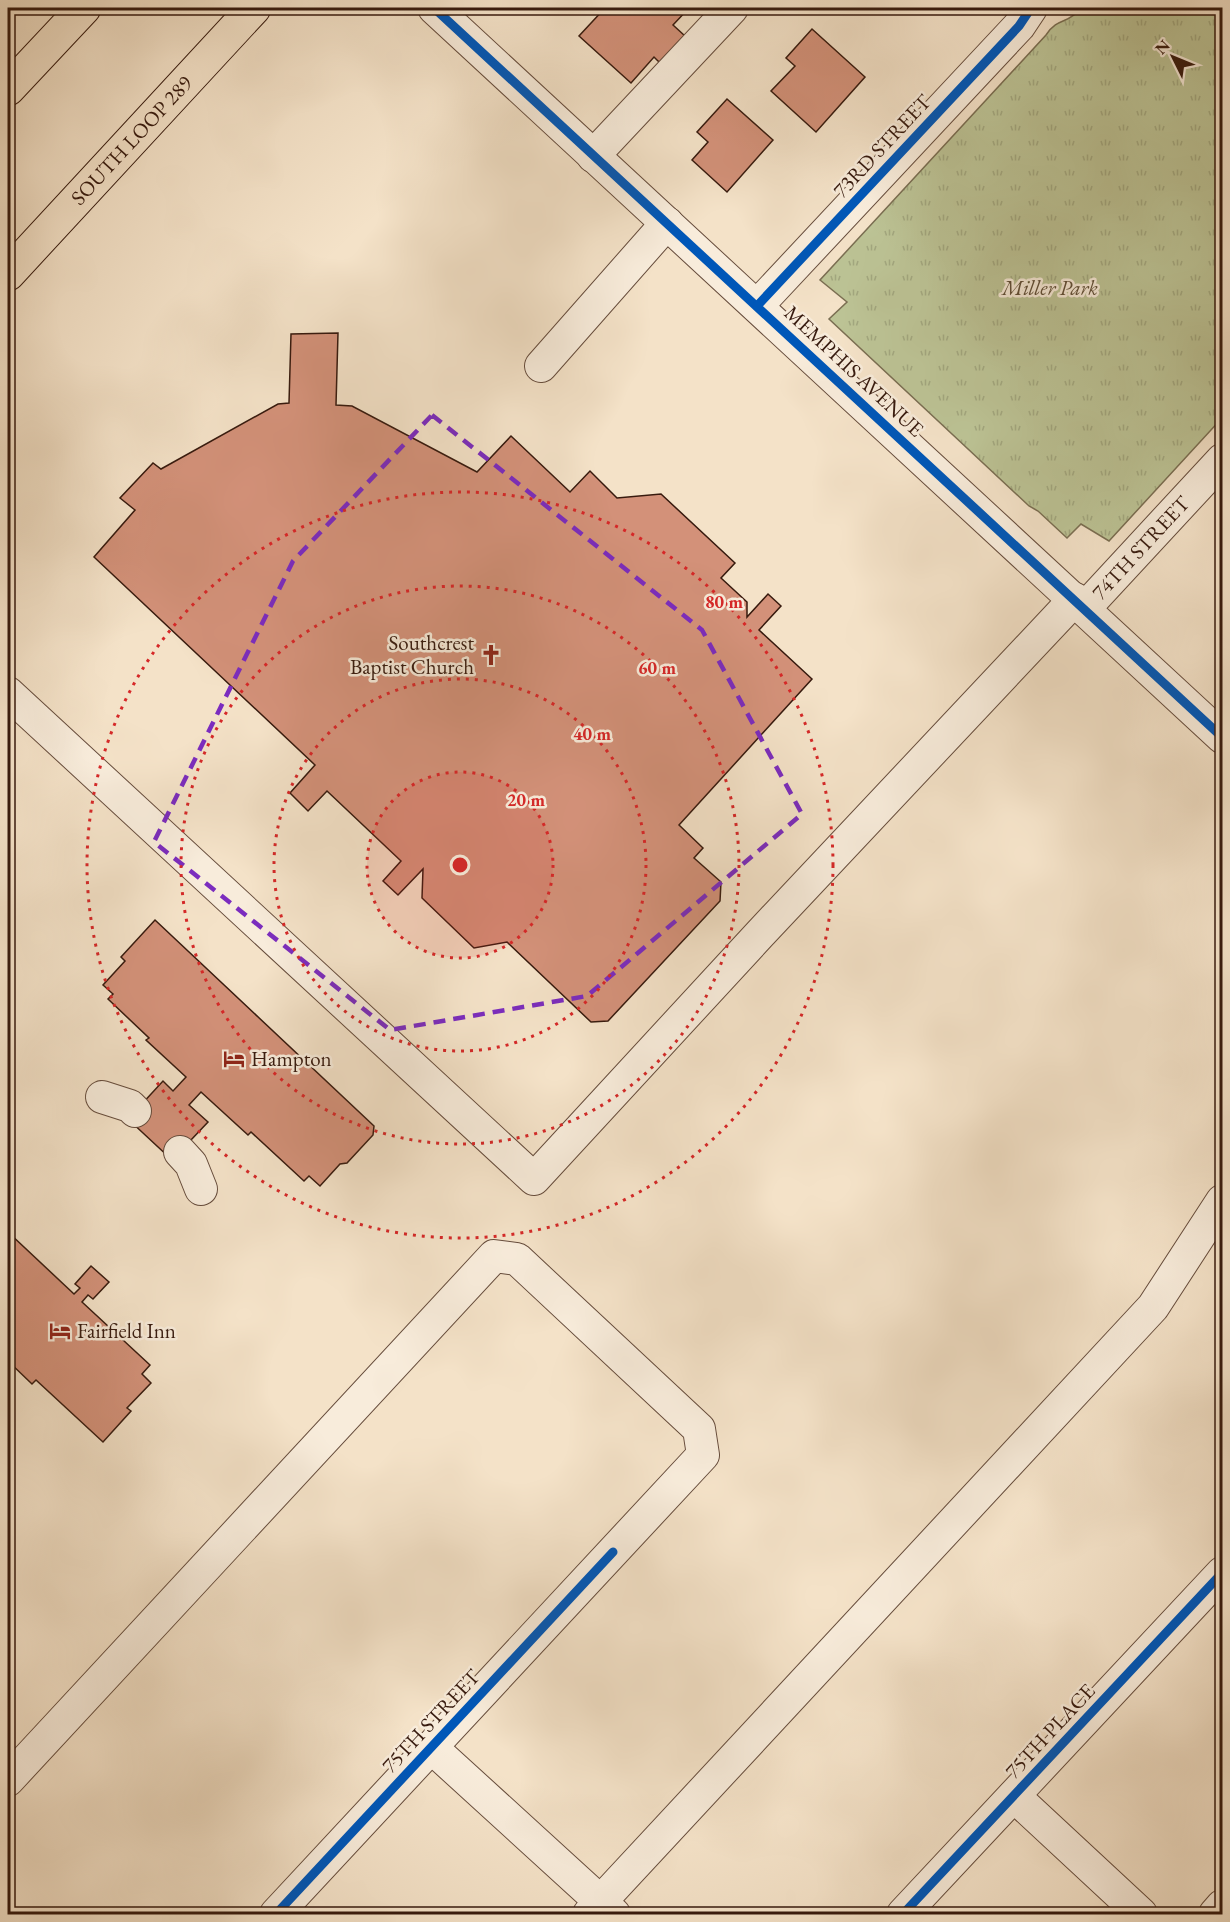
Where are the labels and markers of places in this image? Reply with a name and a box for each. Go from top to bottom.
place label: Southcrest Baptist Church [350,629,474,680]
church icon: Southcrest Baptist Church [479,643,503,667]
centre of rings [450,855,470,875]
place label: Hampton [251,1045,332,1072]
hotel icon: Hampton [222,1047,246,1071]
place label: Fairfield Inn [77,1317,176,1344]
hotel icon: Fairfield Inn [48,1319,72,1343]

